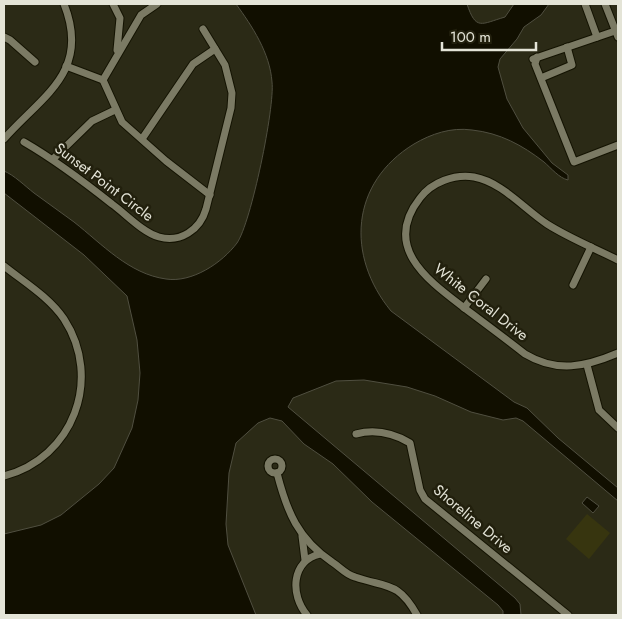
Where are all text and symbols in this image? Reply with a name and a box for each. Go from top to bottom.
scale bar [442,20,536,52]
text: 100 m [450,26,491,48]
street label: Sunset Point Circle [50,137,158,227]
street label: White Coral Drive [429,258,533,346]
street label: Shoreline Drive [428,479,518,559]

